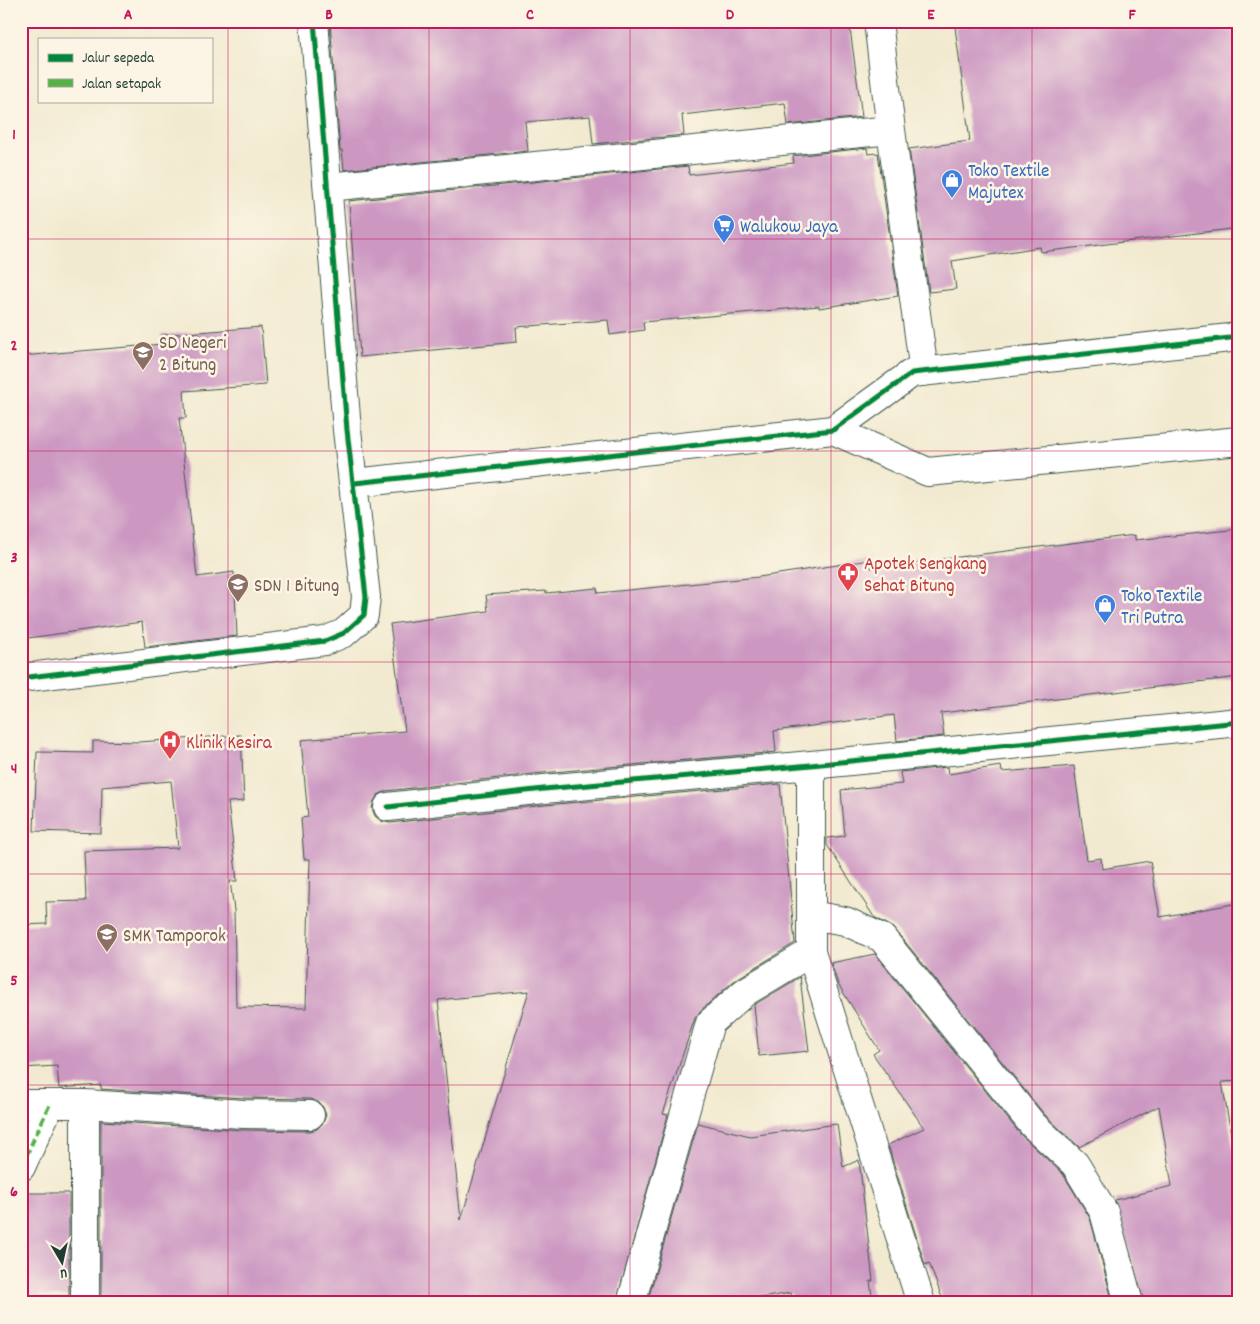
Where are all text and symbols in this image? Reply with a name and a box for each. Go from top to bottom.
text: A [124,4,133,27]
text: B [325,4,333,27]
text: C [526,4,534,27]
text: D [726,4,735,27]
text: E [927,4,935,27]
text: F [1128,4,1136,27]
legend [38,38,212,102]
text: Jalur sepeda [82,48,155,70]
text: Jalan setapak [82,74,161,96]
text: 1 [12,124,16,147]
place label: Toko Textile Majutex [968,159,1049,208]
shop icon: Toko Textile Majutex [940,168,964,199]
supermarket icon: Walukow Jaya [712,213,736,244]
place label: Walukow Jaya [740,215,839,242]
place label: SD Negeri 2 Bitung [159,331,227,380]
text: 2 [11,335,18,358]
school or university icon: SD Negeri 2 Bitung [131,340,155,371]
text: 3 [10,547,18,570]
place label: Apotek Sengkang Sehat Bitung [864,552,987,601]
pharmacy icon: Apotek Sengkang Sehat Bitung [836,561,860,592]
school or university icon: SDN 1 Bitung [226,572,250,603]
place label: SDN 1 Bitung [254,574,339,601]
place label: Toko Textile Tri Putra [1121,584,1202,633]
shop icon: Toko Textile Tri Putra [1093,593,1117,624]
hospital icon: Klinik Kesira [158,729,182,760]
place label: Klinik Kesira [186,731,273,758]
text: 4 [11,758,17,781]
school or university icon: SMK Tamporok [95,922,119,953]
place label: SMK Tamporok [123,924,226,951]
text: 5 [10,970,18,993]
text: 6 [10,1181,18,1204]
north arrow [38,1236,88,1286]
text: U [59,1262,69,1283]

